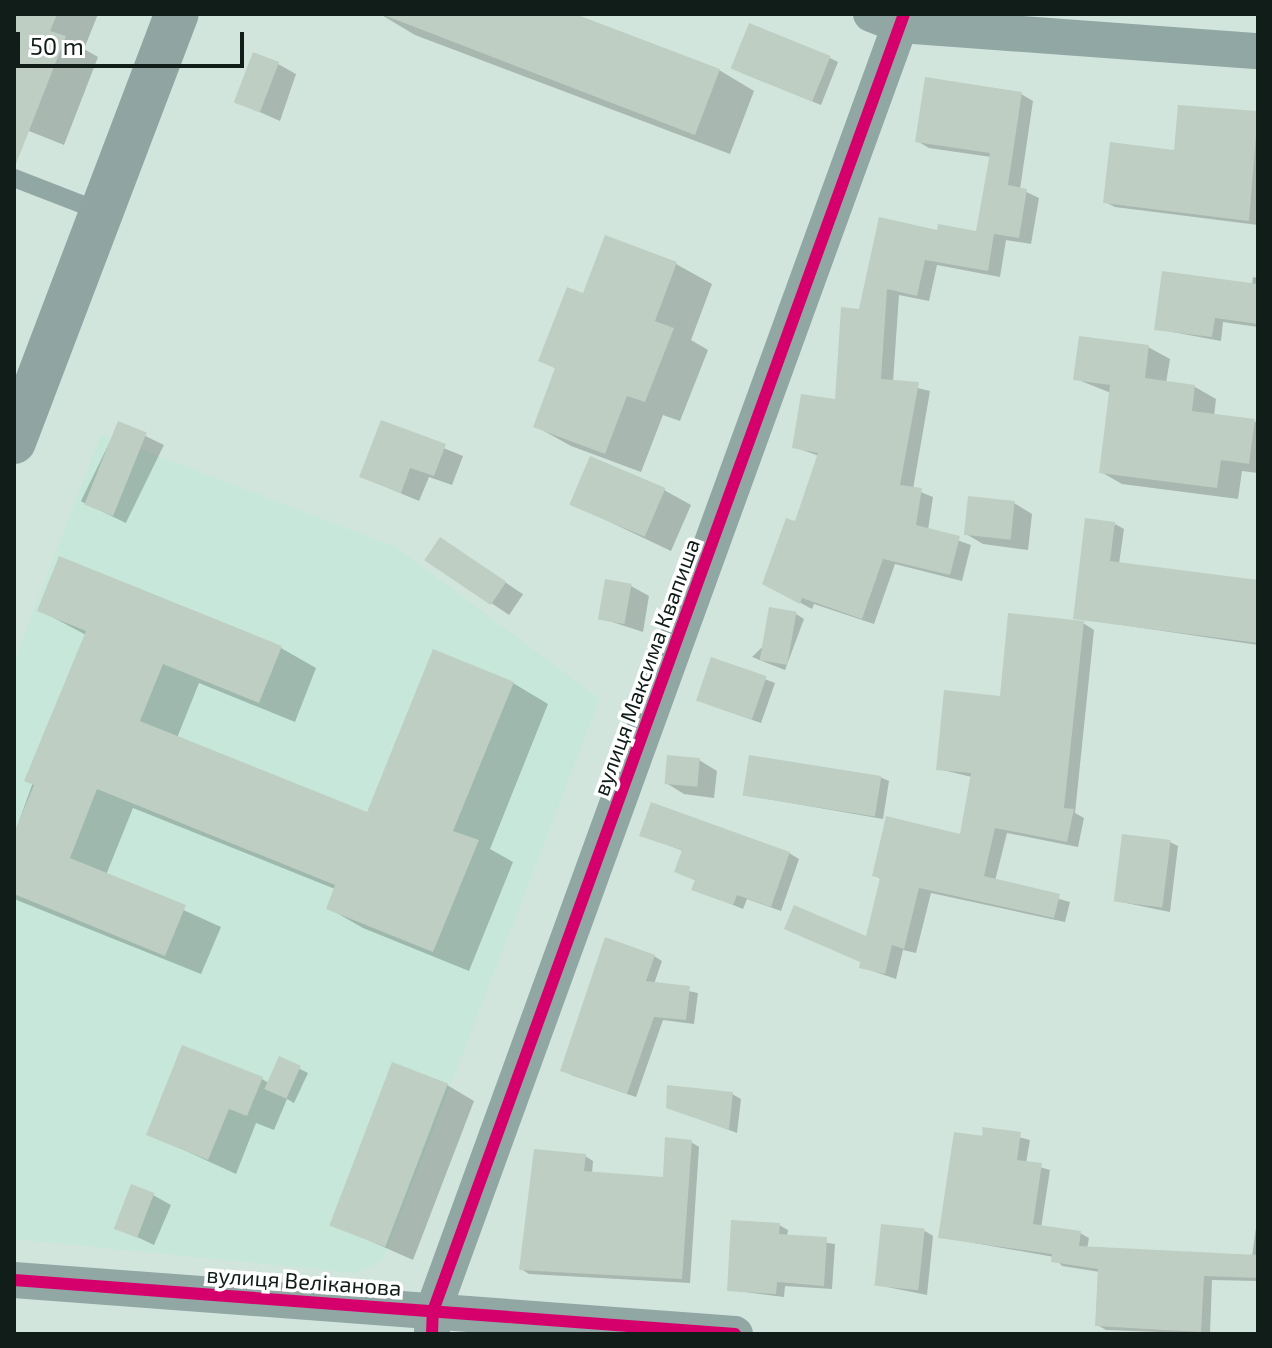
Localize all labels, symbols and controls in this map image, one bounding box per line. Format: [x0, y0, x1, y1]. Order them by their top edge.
scale bar [20, 16, 248, 66]
text: 50 m [30, 31, 84, 60]
street label: вулиця Максима Квапиша [587, 535, 705, 799]
street label: вулиця Веліканова [206, 1261, 402, 1301]

